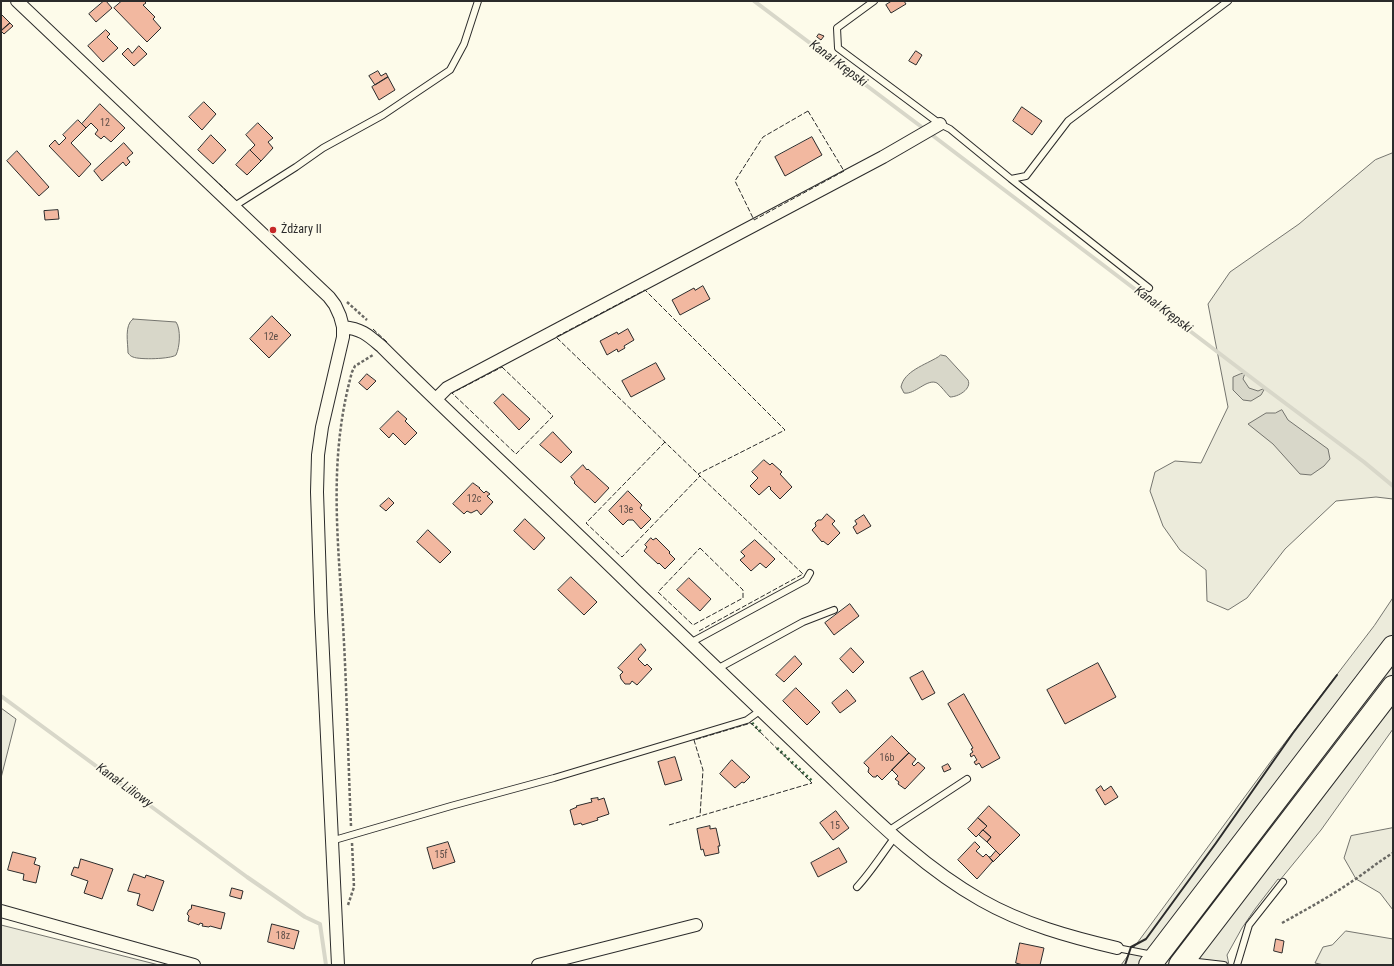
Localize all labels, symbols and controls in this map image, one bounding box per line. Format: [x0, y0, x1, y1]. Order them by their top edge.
water label: Kanał Krępski [806, 37, 870, 91]
house number: 12 [100, 117, 110, 129]
place label: Żdżary II [281, 223, 322, 237]
marker: Żdżary II [268, 225, 278, 235]
water label: Kanał Krępski [1131, 283, 1195, 337]
house number: 12e [264, 331, 278, 343]
house number: 12c [467, 493, 481, 505]
house number: 13e [619, 504, 633, 516]
house number: 16b [880, 752, 894, 764]
water label: Kanał Liliowy [93, 760, 155, 812]
house number: 15 [830, 820, 840, 832]
house number: 15f [434, 849, 448, 861]
house number: 18z [276, 930, 290, 942]

